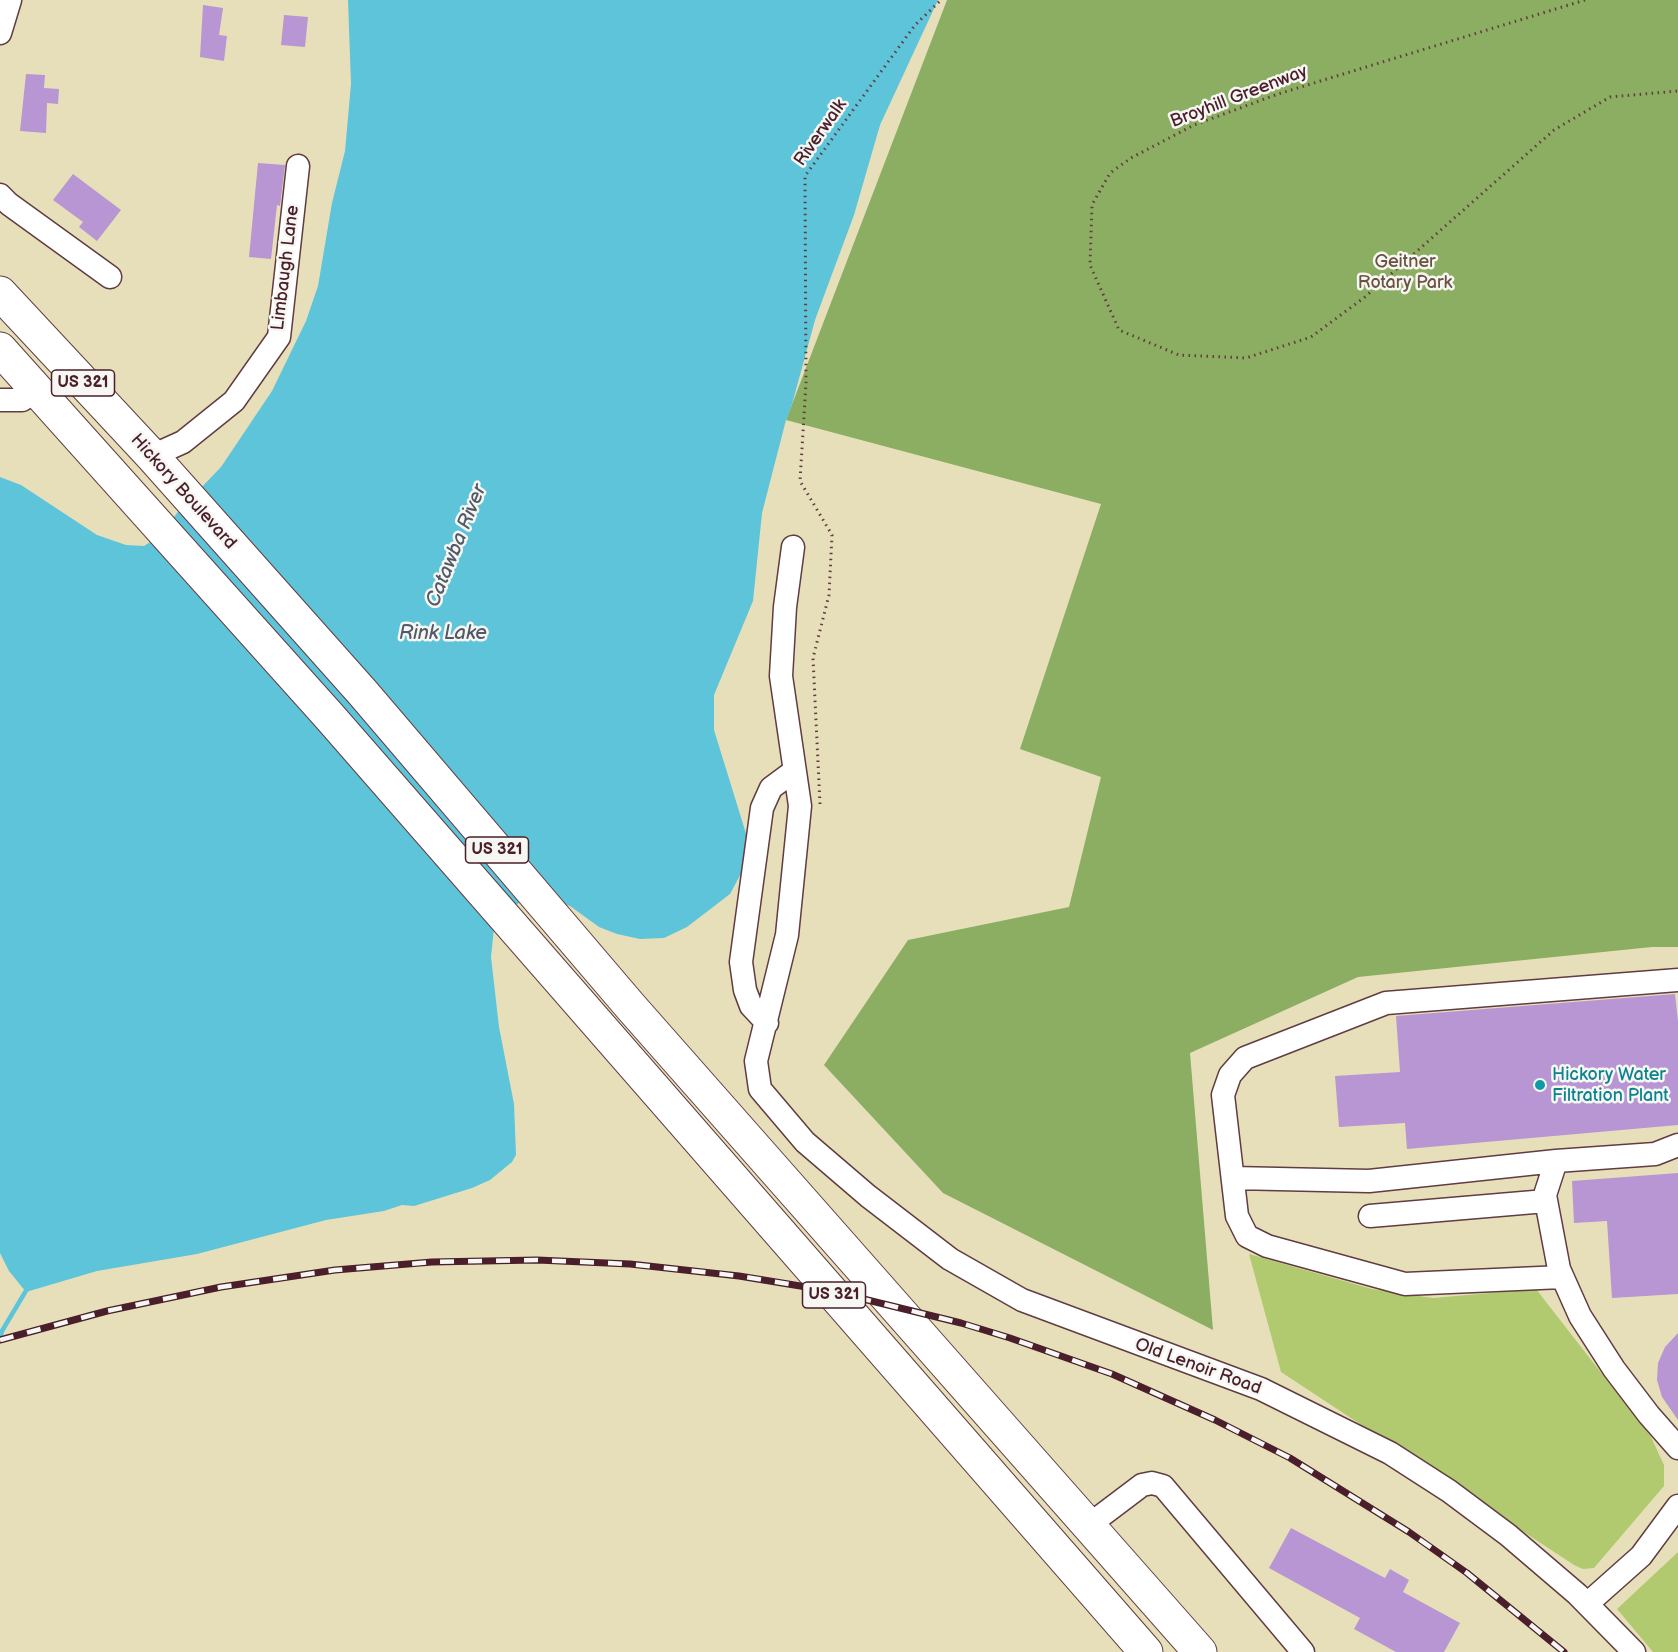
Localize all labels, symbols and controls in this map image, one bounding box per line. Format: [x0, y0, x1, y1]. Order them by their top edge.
street label: Broyhill Greenway [1167, 61, 1311, 133]
street label: Riverwalk [790, 95, 852, 171]
street label: Limbaugh Lane [268, 204, 304, 332]
park label: Geitner Rotary Park [1358, 251, 1452, 294]
road number: US 321 [52, 370, 115, 396]
street label: Hickory Boulevard [125, 430, 241, 554]
water label: Catawba River [421, 481, 493, 611]
water label: Rink Lake [399, 622, 487, 646]
road number: US 321 [466, 837, 528, 863]
place label: Hickory Water Filtration Plant [1552, 1064, 1669, 1106]
marker: Hickory Water Filtration Plant [1533, 1078, 1547, 1092]
road number: US 321 [802, 1282, 866, 1308]
street label: Old Lenoir Road [1132, 1334, 1264, 1400]

